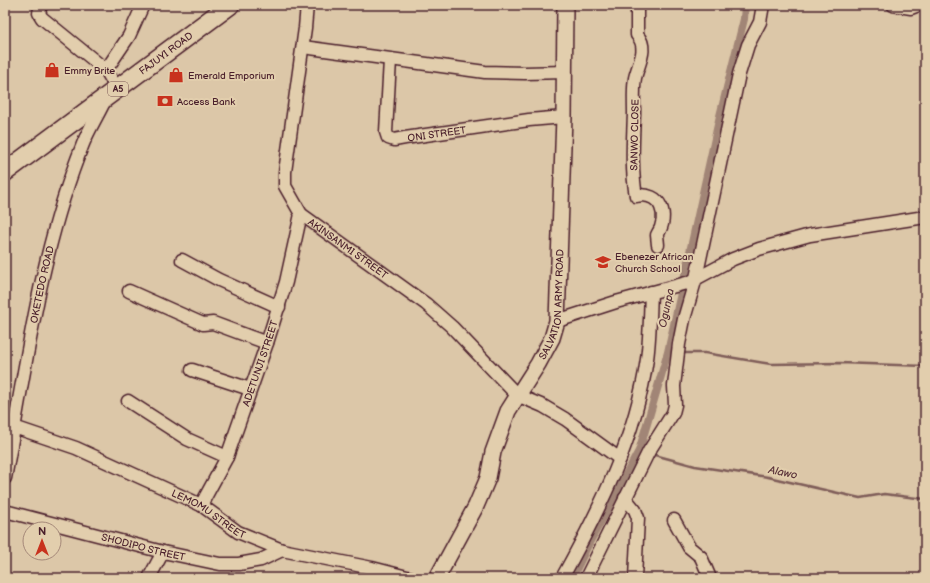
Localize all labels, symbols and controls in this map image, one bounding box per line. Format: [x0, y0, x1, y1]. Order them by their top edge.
street label: FAJUYI ROAD [137, 30, 195, 77]
shop icon: Emmy Brite [43, 61, 61, 79]
place label: Emmy Brite [64, 65, 115, 77]
shop icon: Emerald Emporium [167, 66, 185, 84]
place label: Emerald Emporium [188, 70, 275, 82]
road number: A5 [108, 82, 128, 96]
bank icon: Access Bank [156, 92, 174, 110]
place label: Access Bank [177, 96, 235, 108]
street label: SANWO CLOSE [628, 99, 642, 171]
street label: ONI STREET [407, 124, 467, 145]
street label: AKINSANMI STREET [305, 216, 390, 282]
street label: OKETEDO ROAD [28, 245, 57, 324]
street label: SALVATION ARMY ROAD [537, 249, 566, 362]
place label: Ebenezer African Church School [615, 251, 694, 275]
school or university icon: Ebenezer African Church School [594, 253, 612, 271]
water label: Ogunpa [656, 287, 677, 329]
street label: ADETUNJI STREET [240, 319, 281, 408]
water label: Alawo [766, 463, 799, 482]
street label: LEMOMU STREET [169, 487, 247, 542]
north arrow [22, 521, 62, 561]
text: N [38, 525, 46, 538]
street label: SHODIPO STREET [100, 531, 186, 564]

